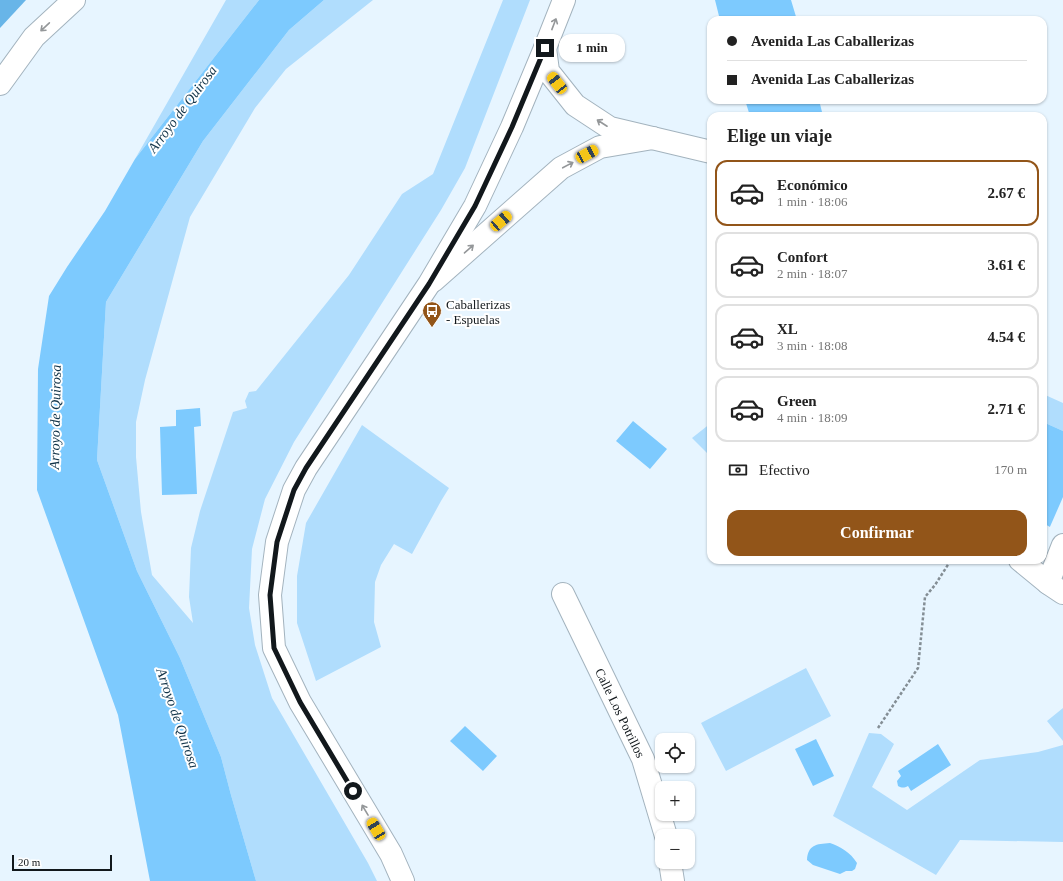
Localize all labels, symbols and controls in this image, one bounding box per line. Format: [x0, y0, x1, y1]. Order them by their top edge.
one-way arrow [551, 19, 559, 31]
one-way arrow [40, 22, 50, 31]
text: Avenida Las Caballerizas [751, 33, 914, 49]
callout: 1 min [559, 34, 625, 62]
route end [536, 39, 554, 57]
text: 1 min [576, 40, 608, 55]
water label: Arroyo de Quirosa [144, 63, 220, 156]
car [545, 70, 569, 96]
text: Avenida Las Caballerizas [751, 71, 914, 87]
one-way arrow [597, 119, 608, 127]
text: Elige un viaje [727, 126, 832, 146]
car [574, 143, 600, 165]
one-way arrow [562, 160, 574, 168]
icon: car [729, 175, 765, 211]
text: Económico [777, 177, 848, 193]
text: 2.67 € [988, 185, 1025, 201]
text: 1 min · 18:06 [777, 194, 847, 209]
car [488, 209, 514, 233]
one-way arrow [464, 245, 474, 254]
icon: car [729, 247, 765, 283]
text: Confort [777, 249, 828, 265]
text: 3.61 € [988, 257, 1025, 273]
text: 2 min · 18:07 [777, 266, 847, 281]
place label: Caballerizas - Espuelas [446, 297, 510, 327]
bus stop icon: Caballerizas - Espuelas [421, 300, 443, 328]
icon: car [729, 319, 765, 355]
text: XL [777, 321, 798, 337]
text: 4.54 € [988, 329, 1025, 345]
text: 3 min · 18:08 [777, 338, 847, 353]
water label: Arroyo de Quirosa [47, 365, 64, 470]
icon: car [729, 391, 765, 427]
text: Green [777, 393, 817, 409]
text: 2.71 € [988, 401, 1025, 417]
text: 4 min · 18:09 [777, 410, 847, 425]
icon: cash [727, 459, 749, 481]
text: Efectivo [759, 462, 810, 478]
text: 170 m [994, 462, 1027, 477]
button: Confirmar [727, 510, 1027, 556]
water label: Arroyo de Quirosa [153, 665, 202, 770]
street label: Calle Los Potrillos [592, 666, 648, 760]
map controls [655, 733, 695, 869]
button: locate [655, 733, 695, 773]
button: + [655, 781, 695, 821]
route start [344, 782, 362, 800]
one-way arrow [360, 804, 368, 816]
car [365, 816, 387, 842]
button: − [655, 829, 695, 869]
scale bar [12, 853, 112, 872]
text: 20 m [18, 856, 40, 868]

